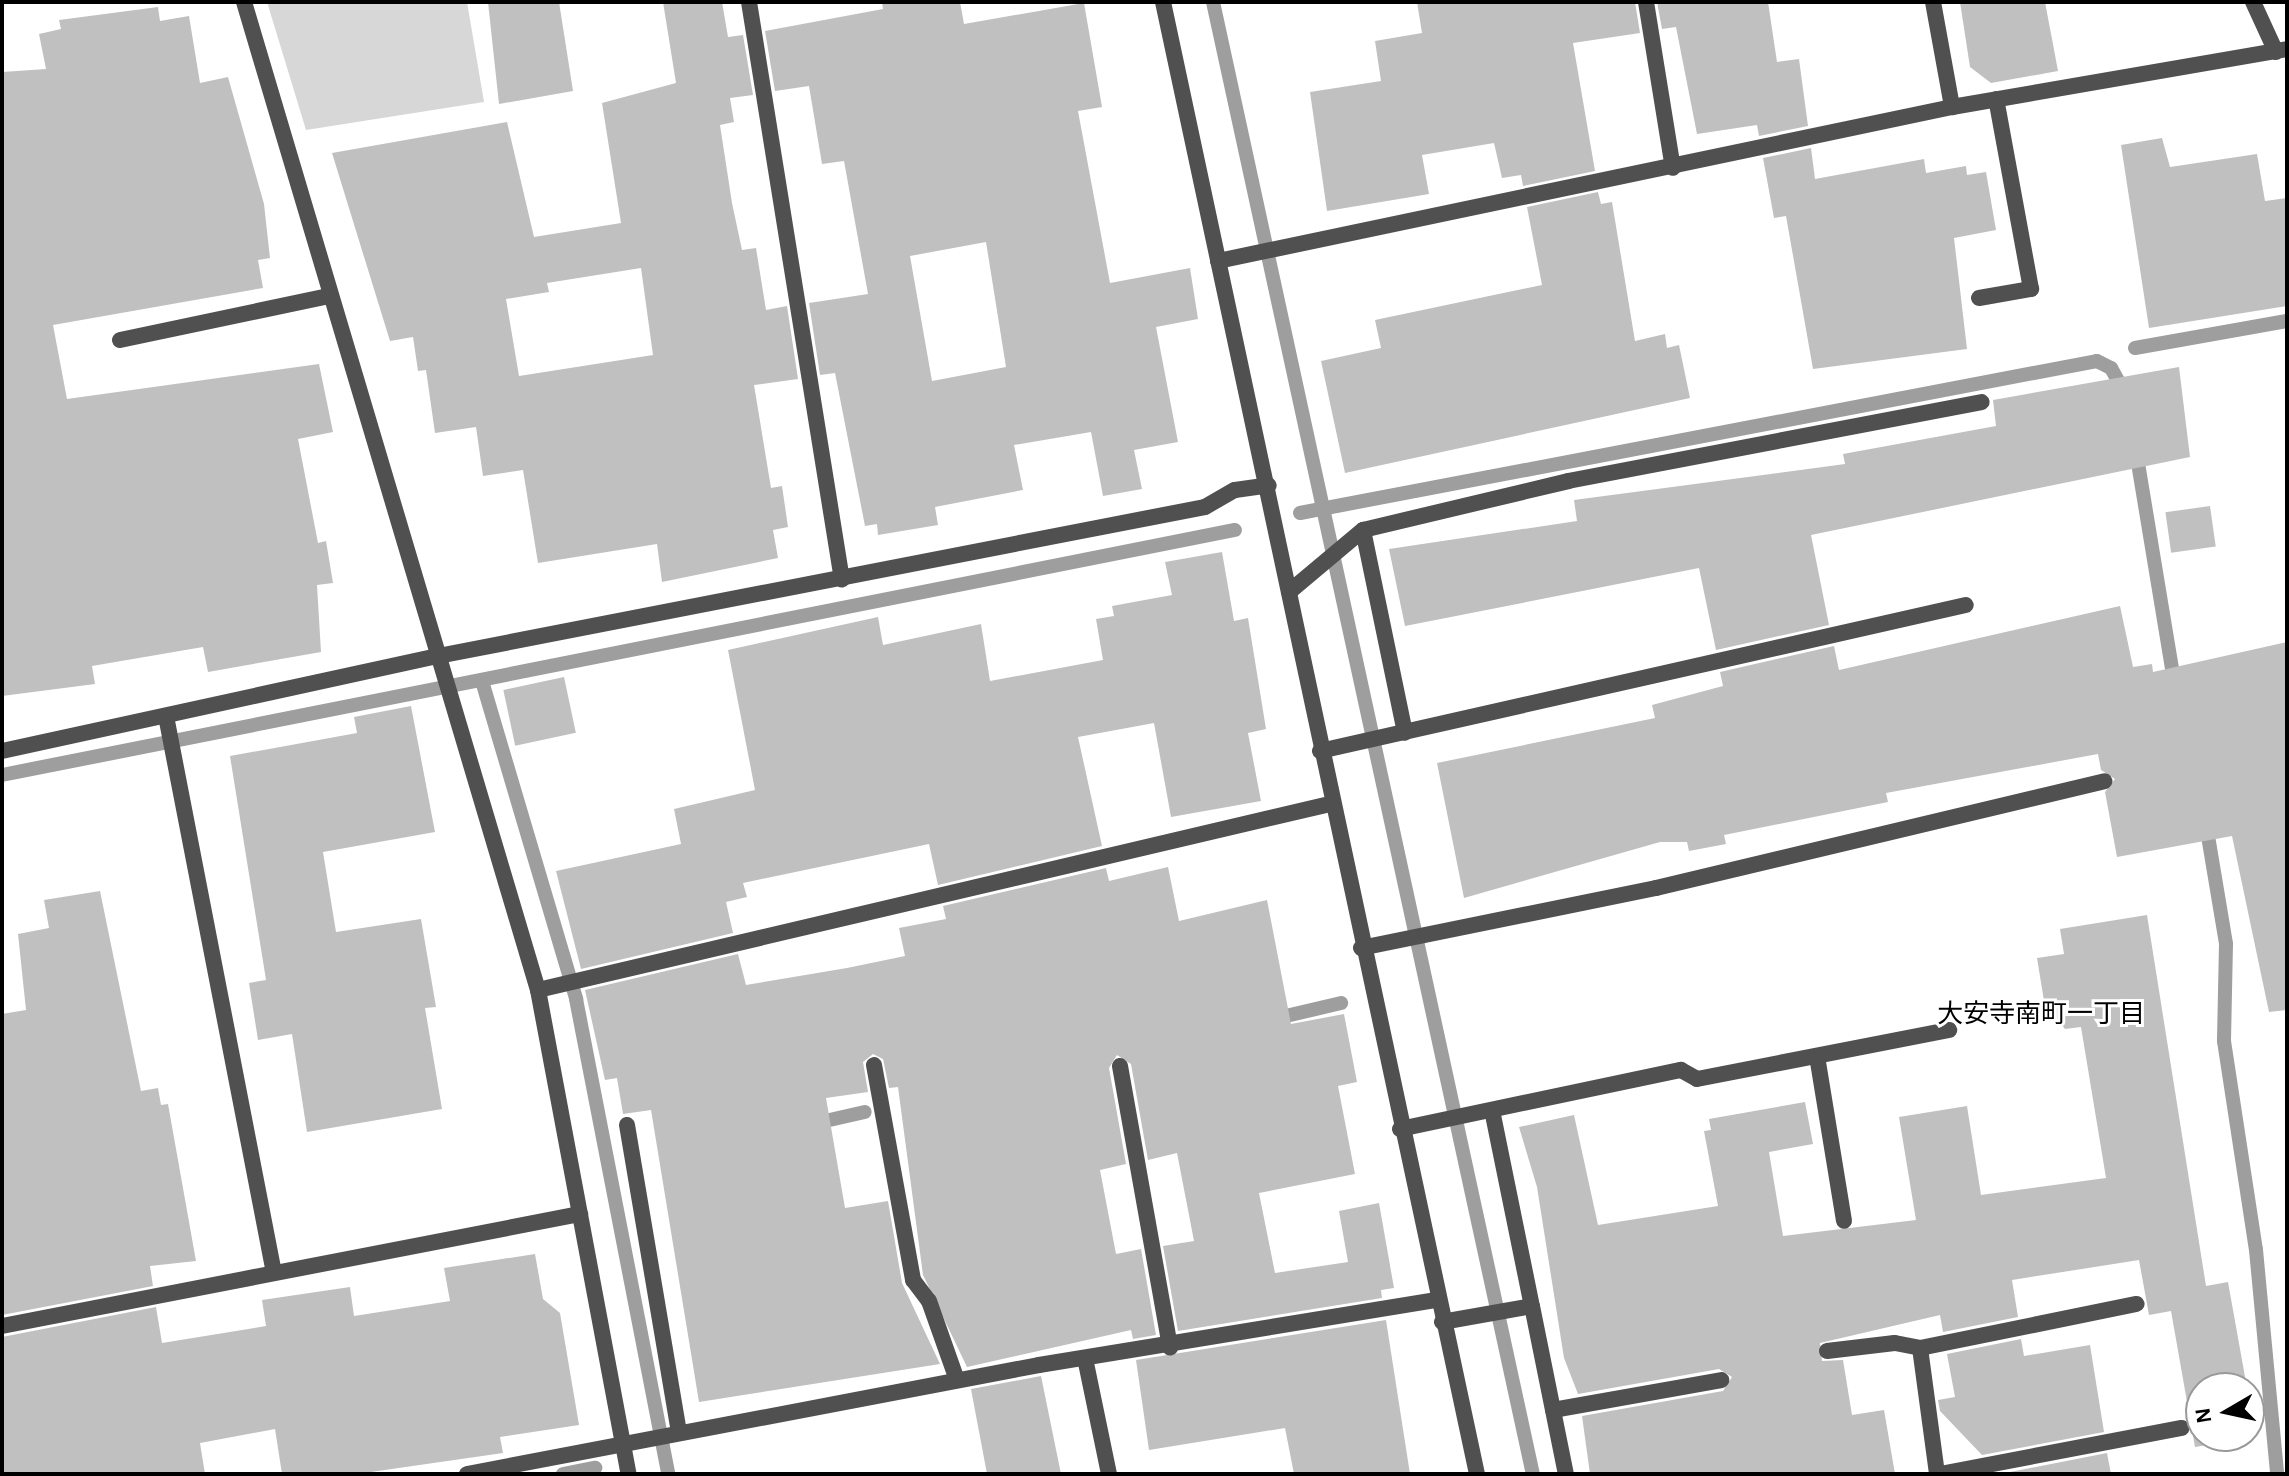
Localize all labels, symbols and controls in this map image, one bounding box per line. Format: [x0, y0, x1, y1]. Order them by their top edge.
district label: 大安寺南町一丁目 [1937, 999, 2145, 1031]
north arrow [2185, 1372, 2265, 1452]
text: N [2191, 1406, 2215, 1425]

